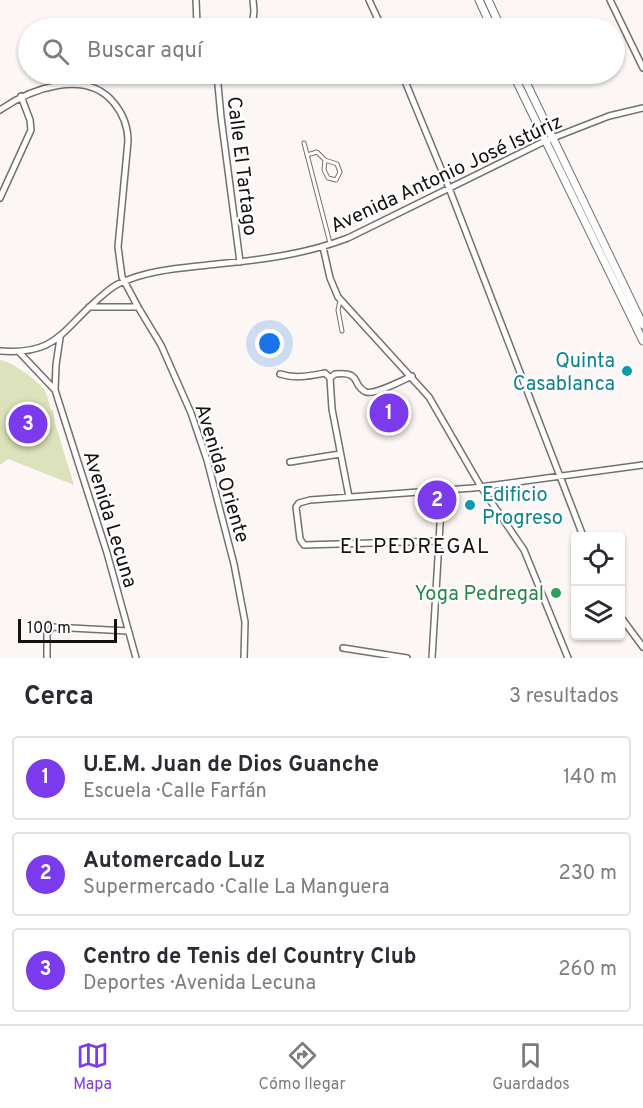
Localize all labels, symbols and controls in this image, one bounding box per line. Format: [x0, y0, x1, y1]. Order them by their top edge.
search box [18, 18, 625, 84]
icon: search [39, 35, 72, 68]
text: Buscar aquí [87, 38, 203, 65]
street label: Calle El Tartago [220, 95, 262, 237]
street label: Avenida Antonio José Istúriz [327, 110, 567, 240]
your location [255, 329, 284, 358]
place label: Quinta Casablanca [513, 349, 615, 398]
marker: Quinta Casablanca [620, 364, 634, 378]
pin: 1 [370, 390, 408, 436]
street label: Avenida Oriente [188, 401, 255, 546]
pin: 3 [9, 402, 48, 446]
street label: Avenida Lecuna [76, 448, 142, 591]
pin: 2 [418, 478, 456, 522]
place label: Edificio Progreso [482, 483, 563, 532]
marker: Edificio Progreso [463, 498, 477, 512]
map controls [571, 532, 625, 640]
button: locate [571, 532, 625, 586]
district label: EL PEDREGAL [340, 534, 490, 561]
place label: Yoga Pedregal [414, 582, 544, 608]
marker: Yoga Pedregal [549, 586, 563, 600]
button: layers [571, 586, 625, 640]
scale bar [18, 616, 117, 644]
text: 100 m [27, 619, 71, 639]
text: Cerca [24, 681, 94, 714]
text: 3 resultados [509, 684, 619, 710]
text: U.E.M. Juan de Dios Guanche [83, 752, 379, 779]
text: 1 [42, 765, 50, 791]
text: 140 m [563, 765, 617, 791]
text: Escuela · Calle Farfán [83, 779, 267, 805]
text: Automercado Luz [83, 848, 265, 875]
text: 2 [39, 861, 52, 887]
text: 230 m [558, 861, 617, 887]
text: Supermercado · Calle La Manguera [83, 875, 389, 901]
text: Centro de Tenis del Country Club [83, 944, 416, 971]
text: 3 [40, 957, 52, 983]
text: 260 m [558, 957, 617, 983]
text: Deportes · Avenida Lecuna [83, 971, 316, 997]
tab: Mapa [73, 1039, 112, 1095]
tab: Cómo llegar [259, 1039, 346, 1095]
tab: Guardados [492, 1039, 570, 1095]

